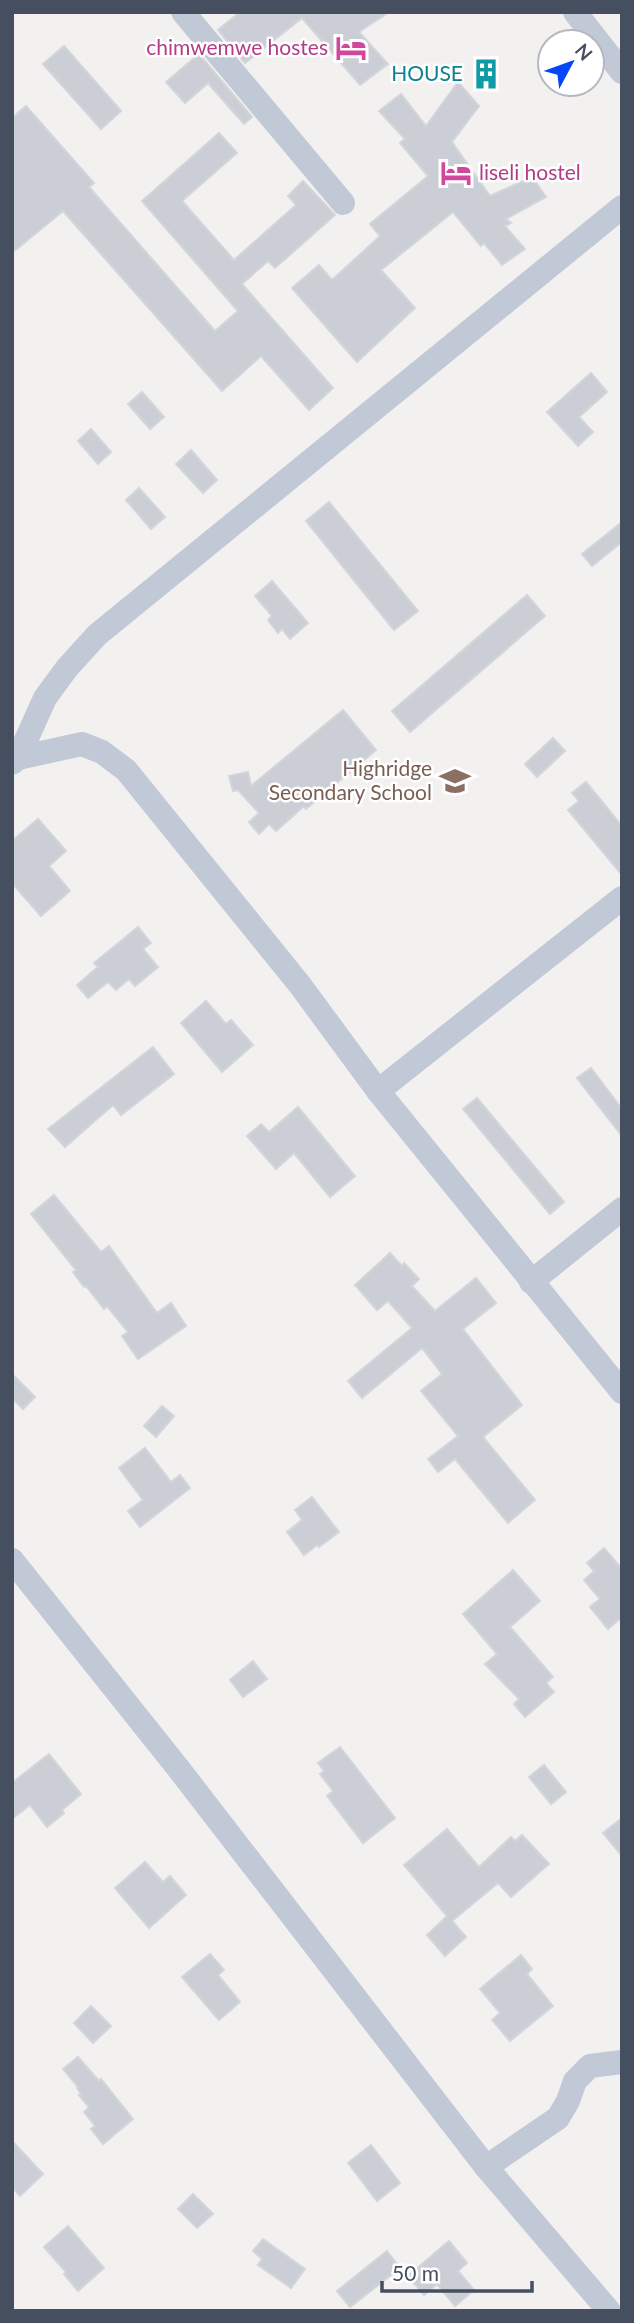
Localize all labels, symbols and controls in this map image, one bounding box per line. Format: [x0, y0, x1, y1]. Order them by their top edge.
north arrow [536, 28, 606, 98]
hotel icon: chimwemwe hostes [334, 31, 368, 65]
place label: chimwemwe hostes [146, 34, 328, 59]
text: N [571, 38, 598, 65]
building icon: HOUSE [469, 57, 503, 91]
place label: HOUSE [391, 60, 463, 85]
hotel icon: liseli hostel [439, 156, 473, 190]
place label: liseli hostel [479, 159, 581, 184]
place label: Highridge Secondary School [269, 755, 432, 804]
school or university icon: Highridge Secondary School [438, 764, 472, 798]
scale bar [382, 2250, 532, 2294]
text: 50 m [392, 2260, 439, 2285]

